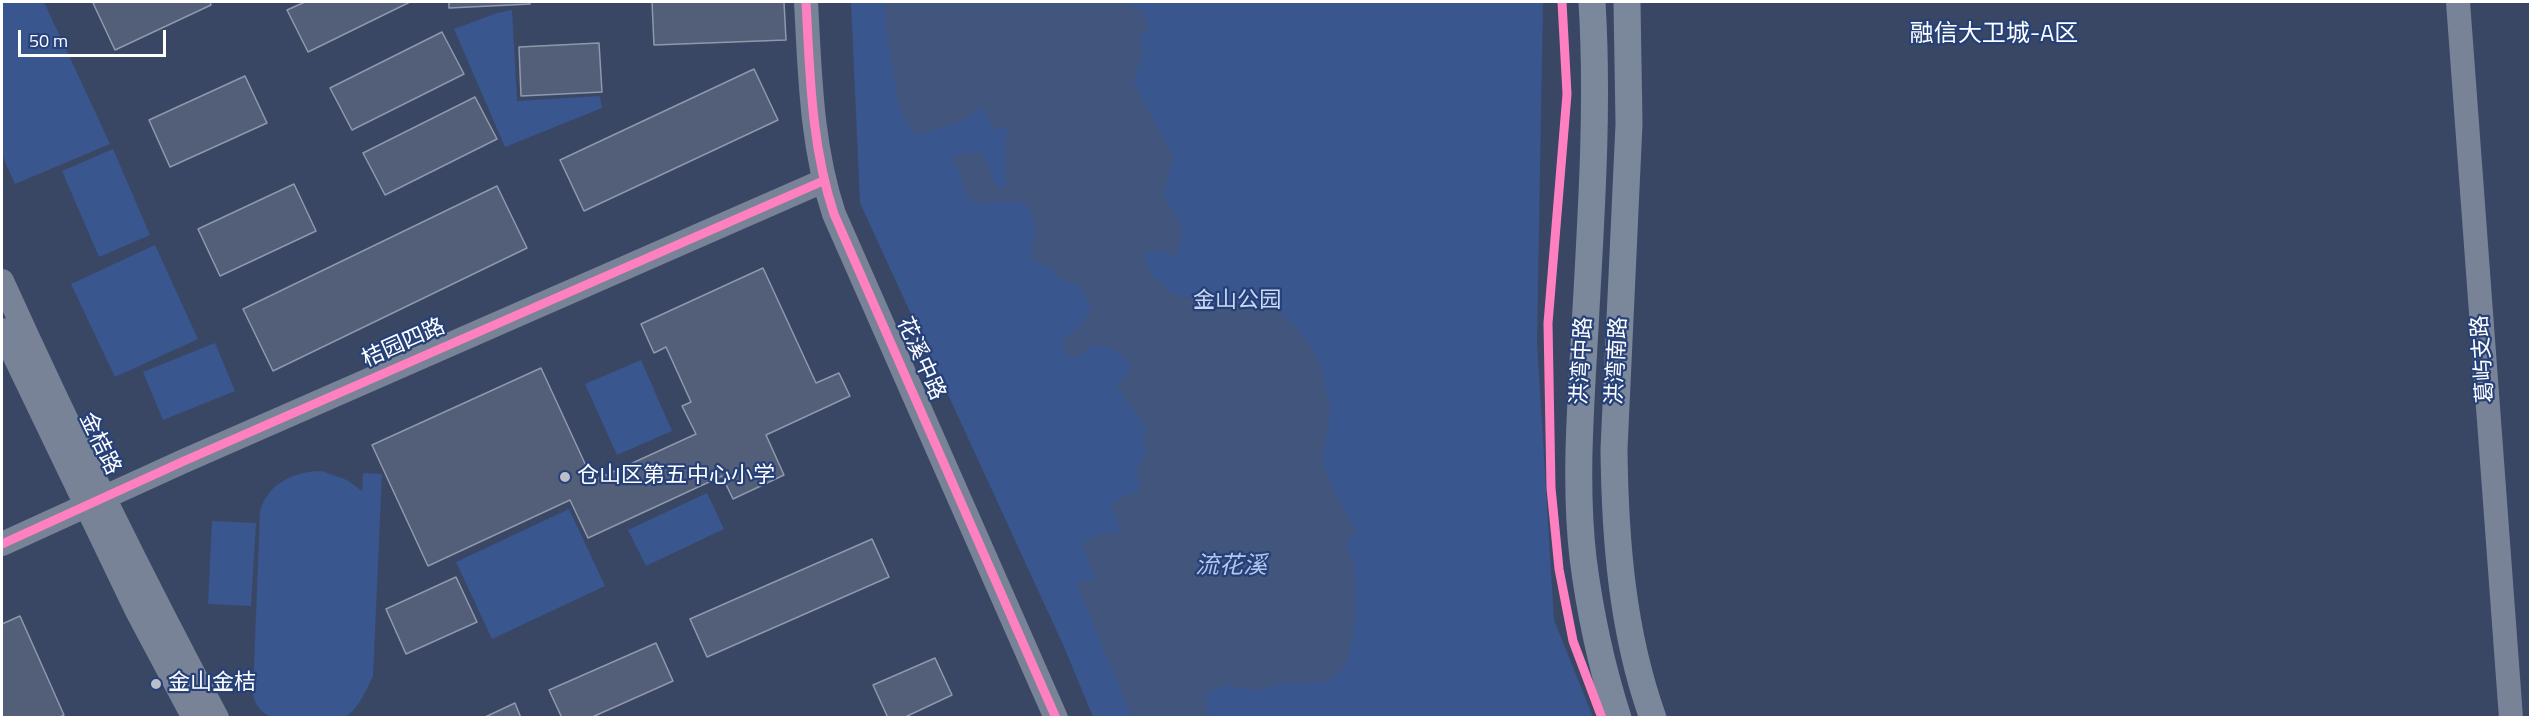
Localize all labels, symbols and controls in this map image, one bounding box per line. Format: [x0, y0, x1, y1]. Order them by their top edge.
scale bar [21, 18, 170, 56]
district label: 融信大卫城-A区 [1910, 21, 2078, 49]
text: 50 m [29, 27, 68, 54]
park label: 金山公园 [1193, 289, 1281, 315]
street label: 花溪中路 [890, 313, 950, 405]
street label: 桔园四路 [358, 314, 450, 374]
street label: 葛屿支路 [2468, 314, 2500, 404]
street label: 洪湾中路 [1568, 316, 1598, 406]
street label: 洪湾南路 [1603, 316, 1633, 406]
street label: 金桔路 [73, 409, 125, 479]
place label: 仓山区第五中心小学 [577, 464, 775, 490]
marker: 仓山区第五中心小学 [558, 470, 572, 484]
water label: 流花溪 [1195, 553, 1267, 581]
place label: 金山金桔 [168, 671, 256, 697]
marker: 金山金桔 [149, 677, 163, 691]

